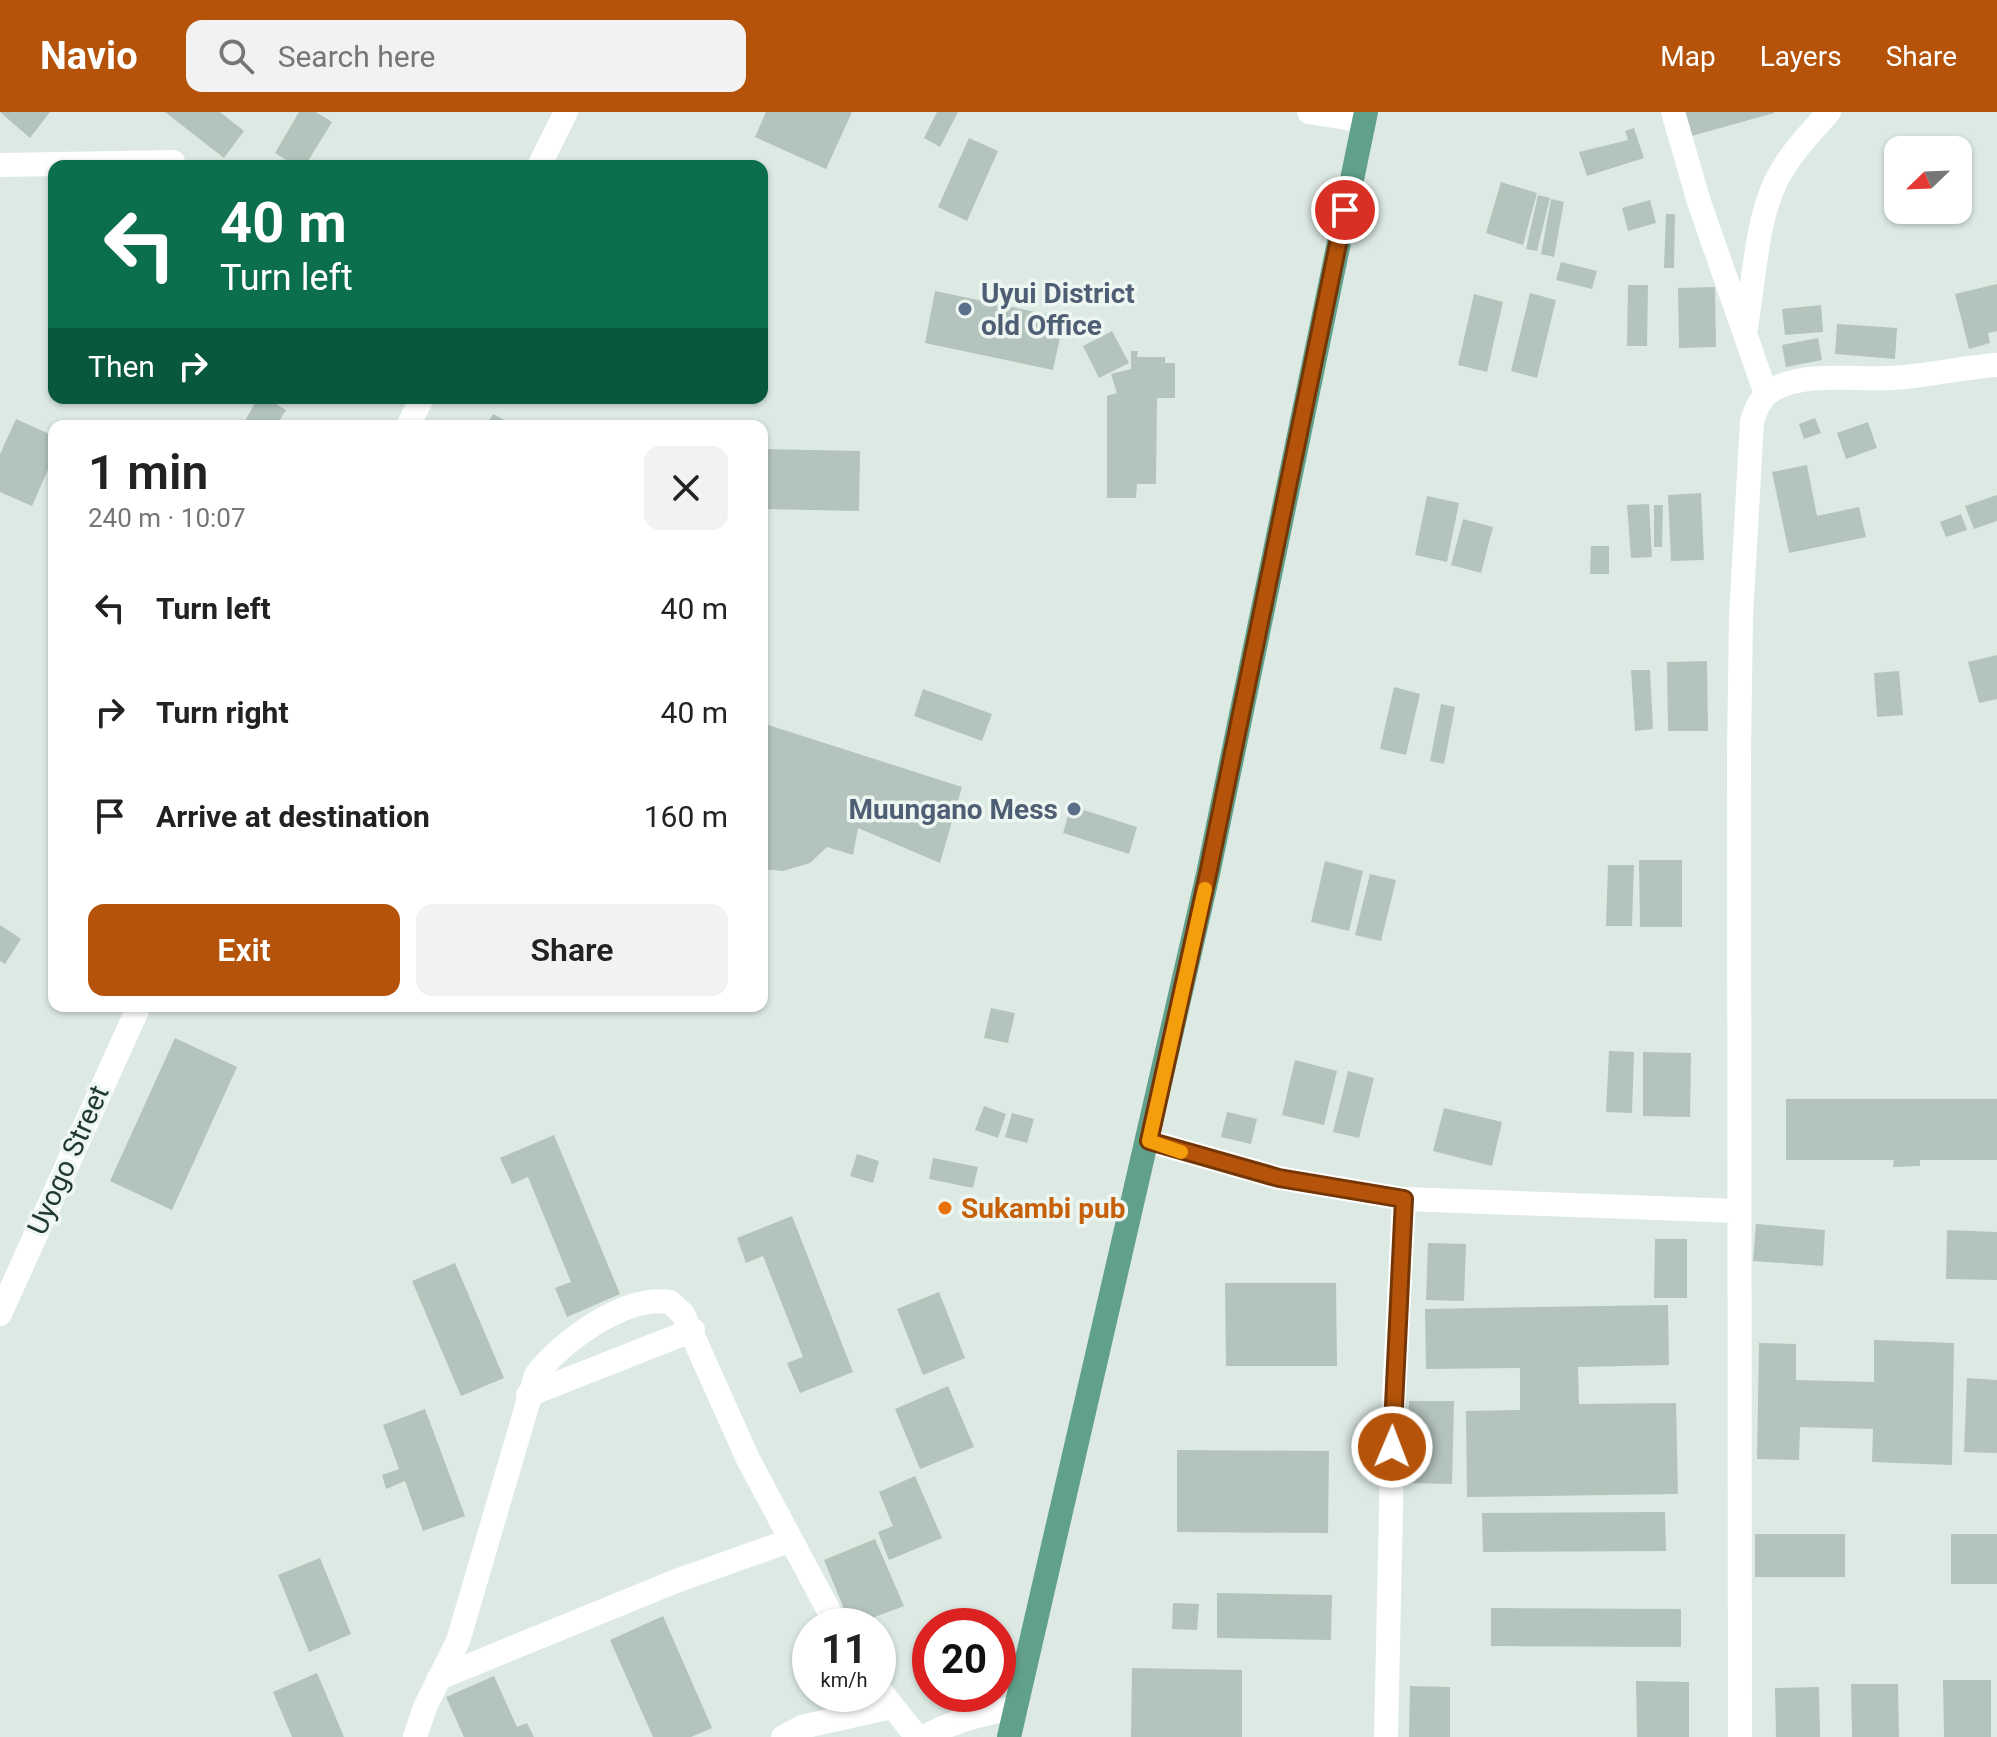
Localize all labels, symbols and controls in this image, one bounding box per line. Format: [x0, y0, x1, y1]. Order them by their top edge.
search box [186, 20, 746, 92]
text: Navio [40, 34, 138, 78]
icon: search [214, 34, 258, 78]
text: Search here [278, 39, 435, 74]
text: Map [1660, 40, 1716, 73]
text: Layers [1760, 40, 1842, 73]
text: Share [1886, 40, 1957, 73]
north arrow [1884, 136, 1972, 224]
map controls [1884, 136, 1972, 224]
pin [1311, 176, 1379, 244]
icon: arrive [1323, 188, 1367, 232]
text: 40 m [220, 190, 347, 256]
icon: left [88, 192, 192, 296]
text: Turn left [220, 257, 353, 299]
place label: Uyui District old Office [981, 277, 1135, 342]
marker: Uyui District old Office [956, 300, 974, 318]
icon: right [171, 344, 215, 388]
text: Then [88, 349, 155, 384]
text: 1 min [88, 444, 208, 501]
button: close [644, 446, 728, 530]
text: 240 m · 10:07 [88, 503, 246, 533]
icon: left [88, 586, 132, 630]
text: Turn left [156, 591, 271, 626]
text: 40 m [661, 591, 728, 626]
icon: right [88, 690, 132, 734]
text: Turn right [156, 695, 289, 730]
text: 40 m [661, 695, 728, 730]
place label: Muungano Mess [849, 793, 1058, 826]
icon: arrive [88, 794, 132, 838]
text: Arrive at destination [156, 799, 430, 834]
text: 160 m [644, 799, 728, 834]
marker: Muungano Mess [1065, 800, 1083, 818]
button: Exit [88, 904, 400, 996]
button: Share [416, 904, 728, 996]
street label: Uyogo Street [20, 1080, 116, 1240]
place label: Sukambi pub [961, 1192, 1125, 1225]
marker: Sukambi pub [936, 1199, 954, 1217]
position arrow [1350, 1405, 1434, 1489]
speed limit sign: 20 [912, 1608, 1016, 1712]
text: 11 [821, 1626, 867, 1673]
text: km/h [821, 1668, 867, 1692]

